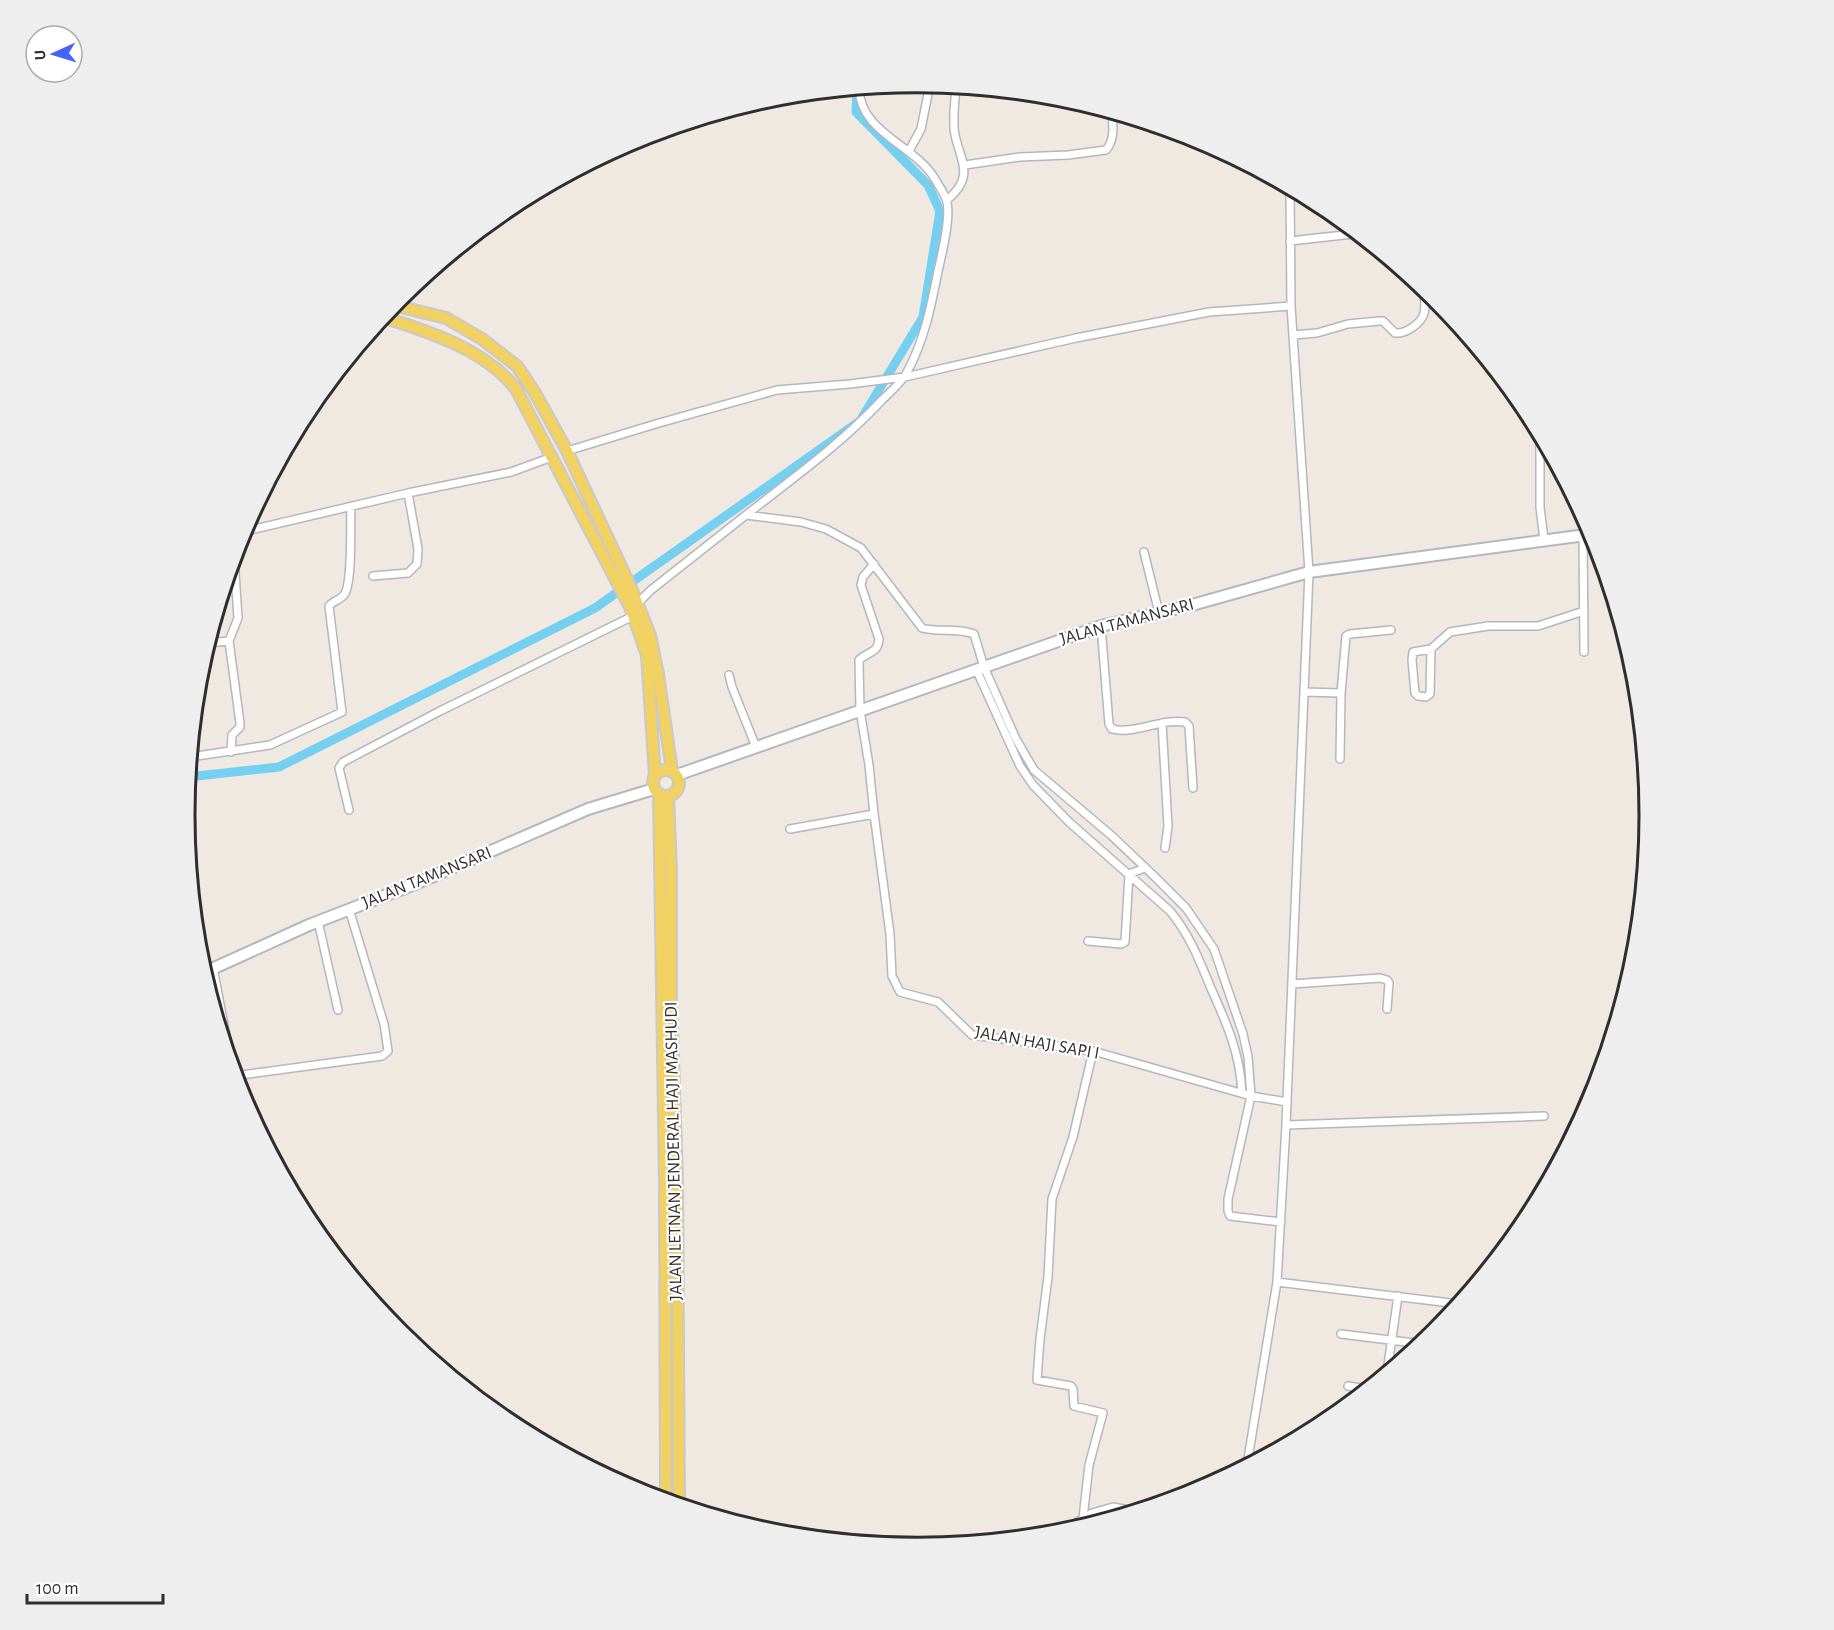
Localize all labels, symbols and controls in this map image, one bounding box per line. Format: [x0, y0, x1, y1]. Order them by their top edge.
north arrow [24, 24, 84, 84]
text: U [32, 49, 48, 61]
street label: JALAN TAMANSARI [1058, 595, 1196, 649]
street label: JALAN TAMANSARI [360, 844, 494, 912]
street label: JALAN LETNAN JENDERAL HAJI MASHUDI [662, 1001, 686, 1301]
street label: JALAN HAJI SAPI I [973, 1023, 1101, 1063]
scale bar [27, 1567, 164, 1605]
text: 100 m [36, 1580, 79, 1598]

